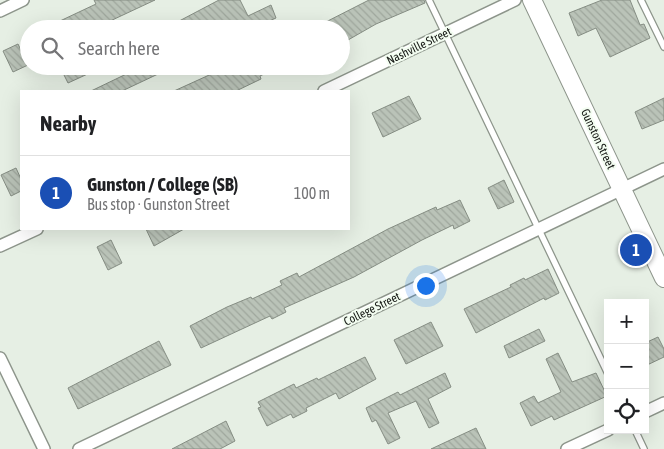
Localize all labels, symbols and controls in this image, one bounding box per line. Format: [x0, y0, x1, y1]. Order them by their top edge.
search box [20, 20, 350, 75]
street label: Nashville Street [384, 24, 454, 68]
icon: search [38, 34, 66, 62]
text: Search here [78, 37, 160, 59]
street label: Gunston Street [578, 107, 618, 172]
text: Nearby [40, 111, 96, 135]
text: Gunston / College (SB) [87, 173, 238, 195]
text: 1 [52, 184, 60, 202]
text: 100 m [294, 184, 330, 202]
text: Bus stop · Gunston Street [87, 195, 230, 213]
pin: 1 [620, 231, 652, 269]
your location [413, 273, 439, 299]
street label: College Street [341, 289, 403, 329]
map controls [604, 299, 649, 434]
button: + [604, 299, 649, 344]
button: − [604, 344, 649, 389]
button: locate [604, 389, 649, 434]

